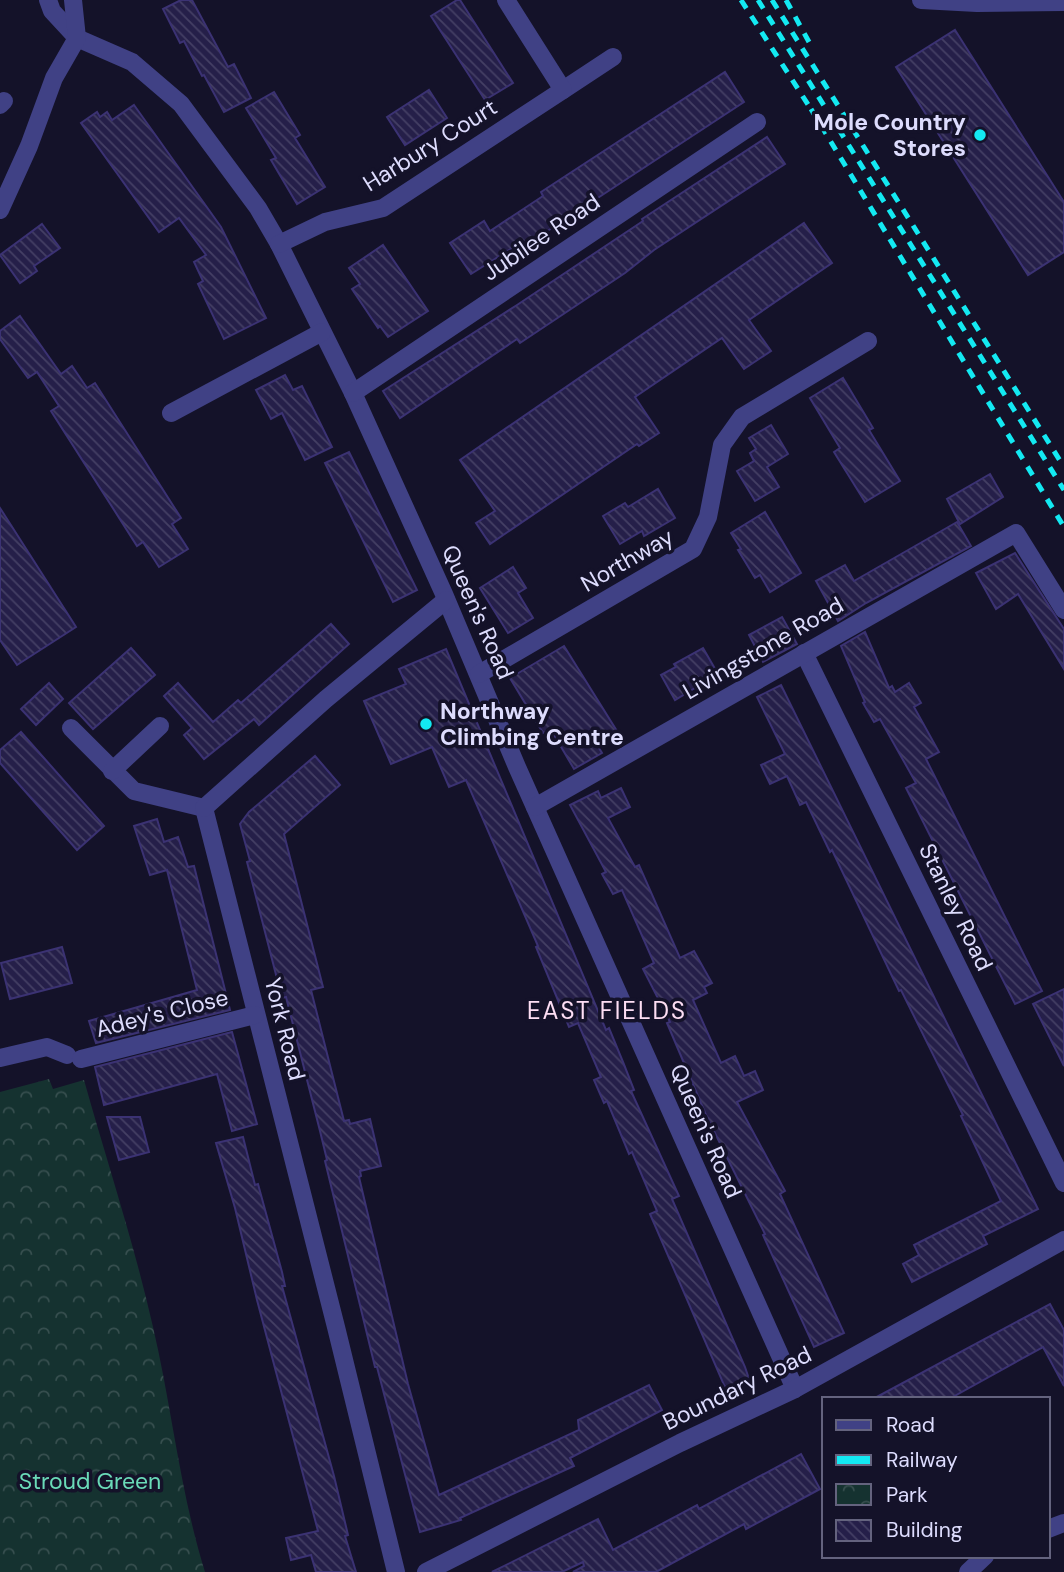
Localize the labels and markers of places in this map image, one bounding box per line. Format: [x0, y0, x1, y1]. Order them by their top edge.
place label: Mole Country Stores [814, 107, 966, 163]
marker: Mole Country Stores [972, 127, 988, 143]
place label: Northway Climbing Centre [440, 696, 624, 752]
marker: Northway Climbing Centre [418, 716, 434, 732]

